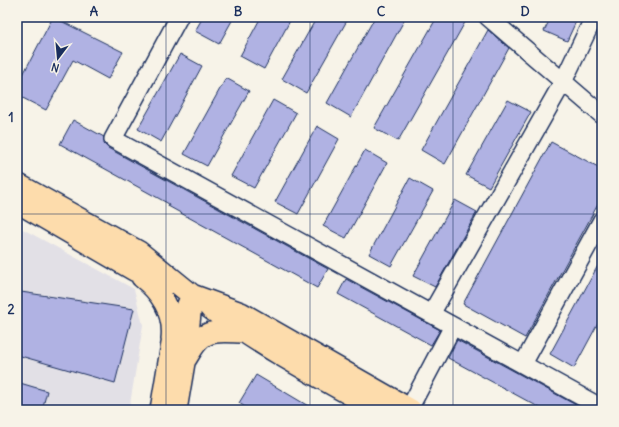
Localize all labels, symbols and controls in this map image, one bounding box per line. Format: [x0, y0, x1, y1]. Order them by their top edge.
text: A [90, 3, 99, 20]
text: B [234, 3, 243, 20]
text: C [377, 3, 386, 20]
text: D [520, 3, 530, 20]
north arrow [38, 38, 78, 78]
text: N [50, 60, 61, 75]
text: 1 [8, 109, 14, 126]
text: 2 [7, 301, 15, 318]

